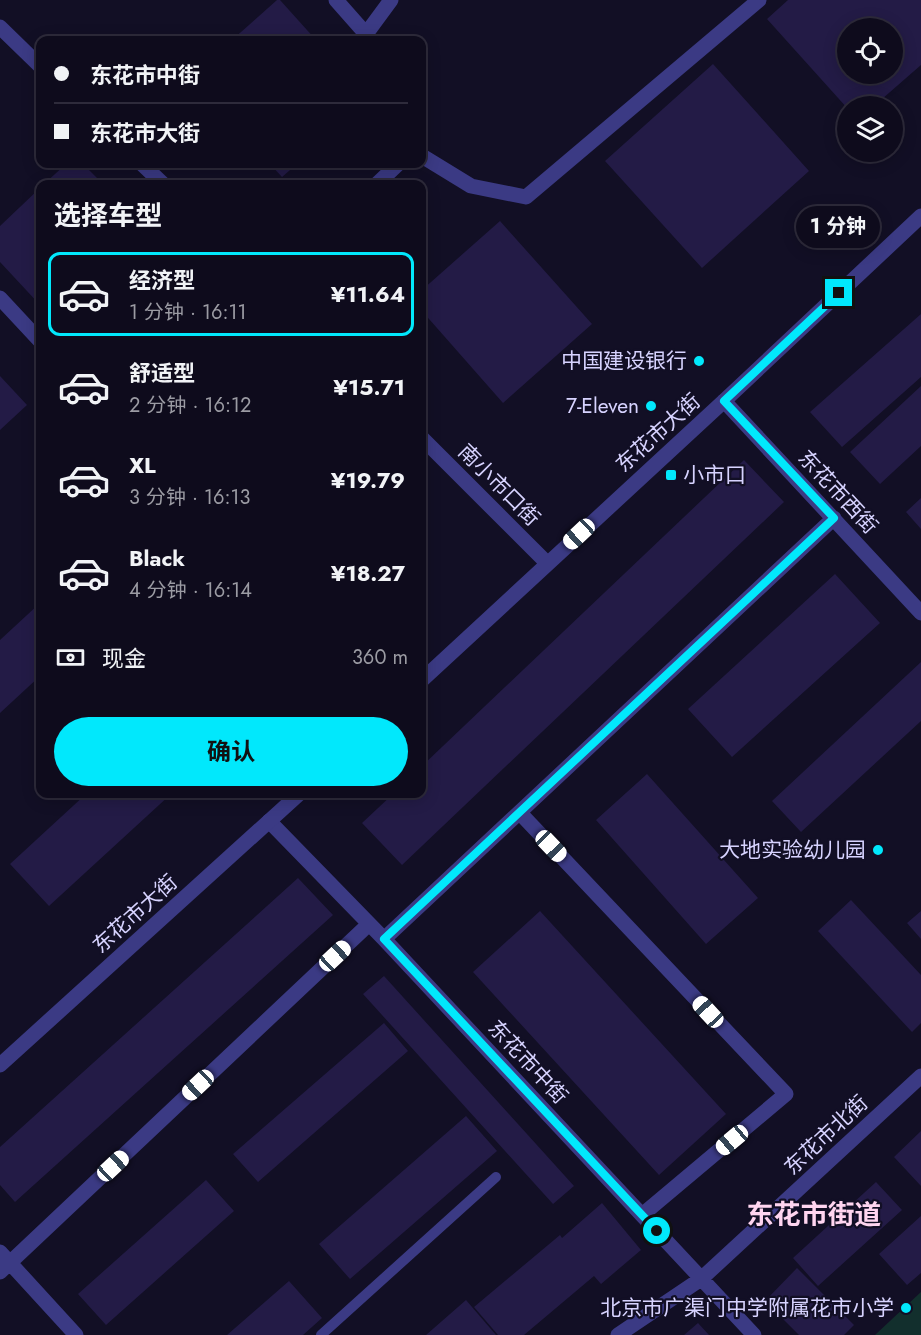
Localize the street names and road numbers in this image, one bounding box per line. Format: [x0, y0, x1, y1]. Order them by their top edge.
street label: 东花市大街 [609, 387, 707, 479]
street label: 南小市口街 [451, 437, 547, 533]
street label: 东花市西街 [791, 443, 885, 541]
street label: 东花市大街 [86, 868, 184, 960]
street label: 东花市中街 [481, 1013, 575, 1111]
street label: 东花市北街 [777, 1088, 875, 1182]

